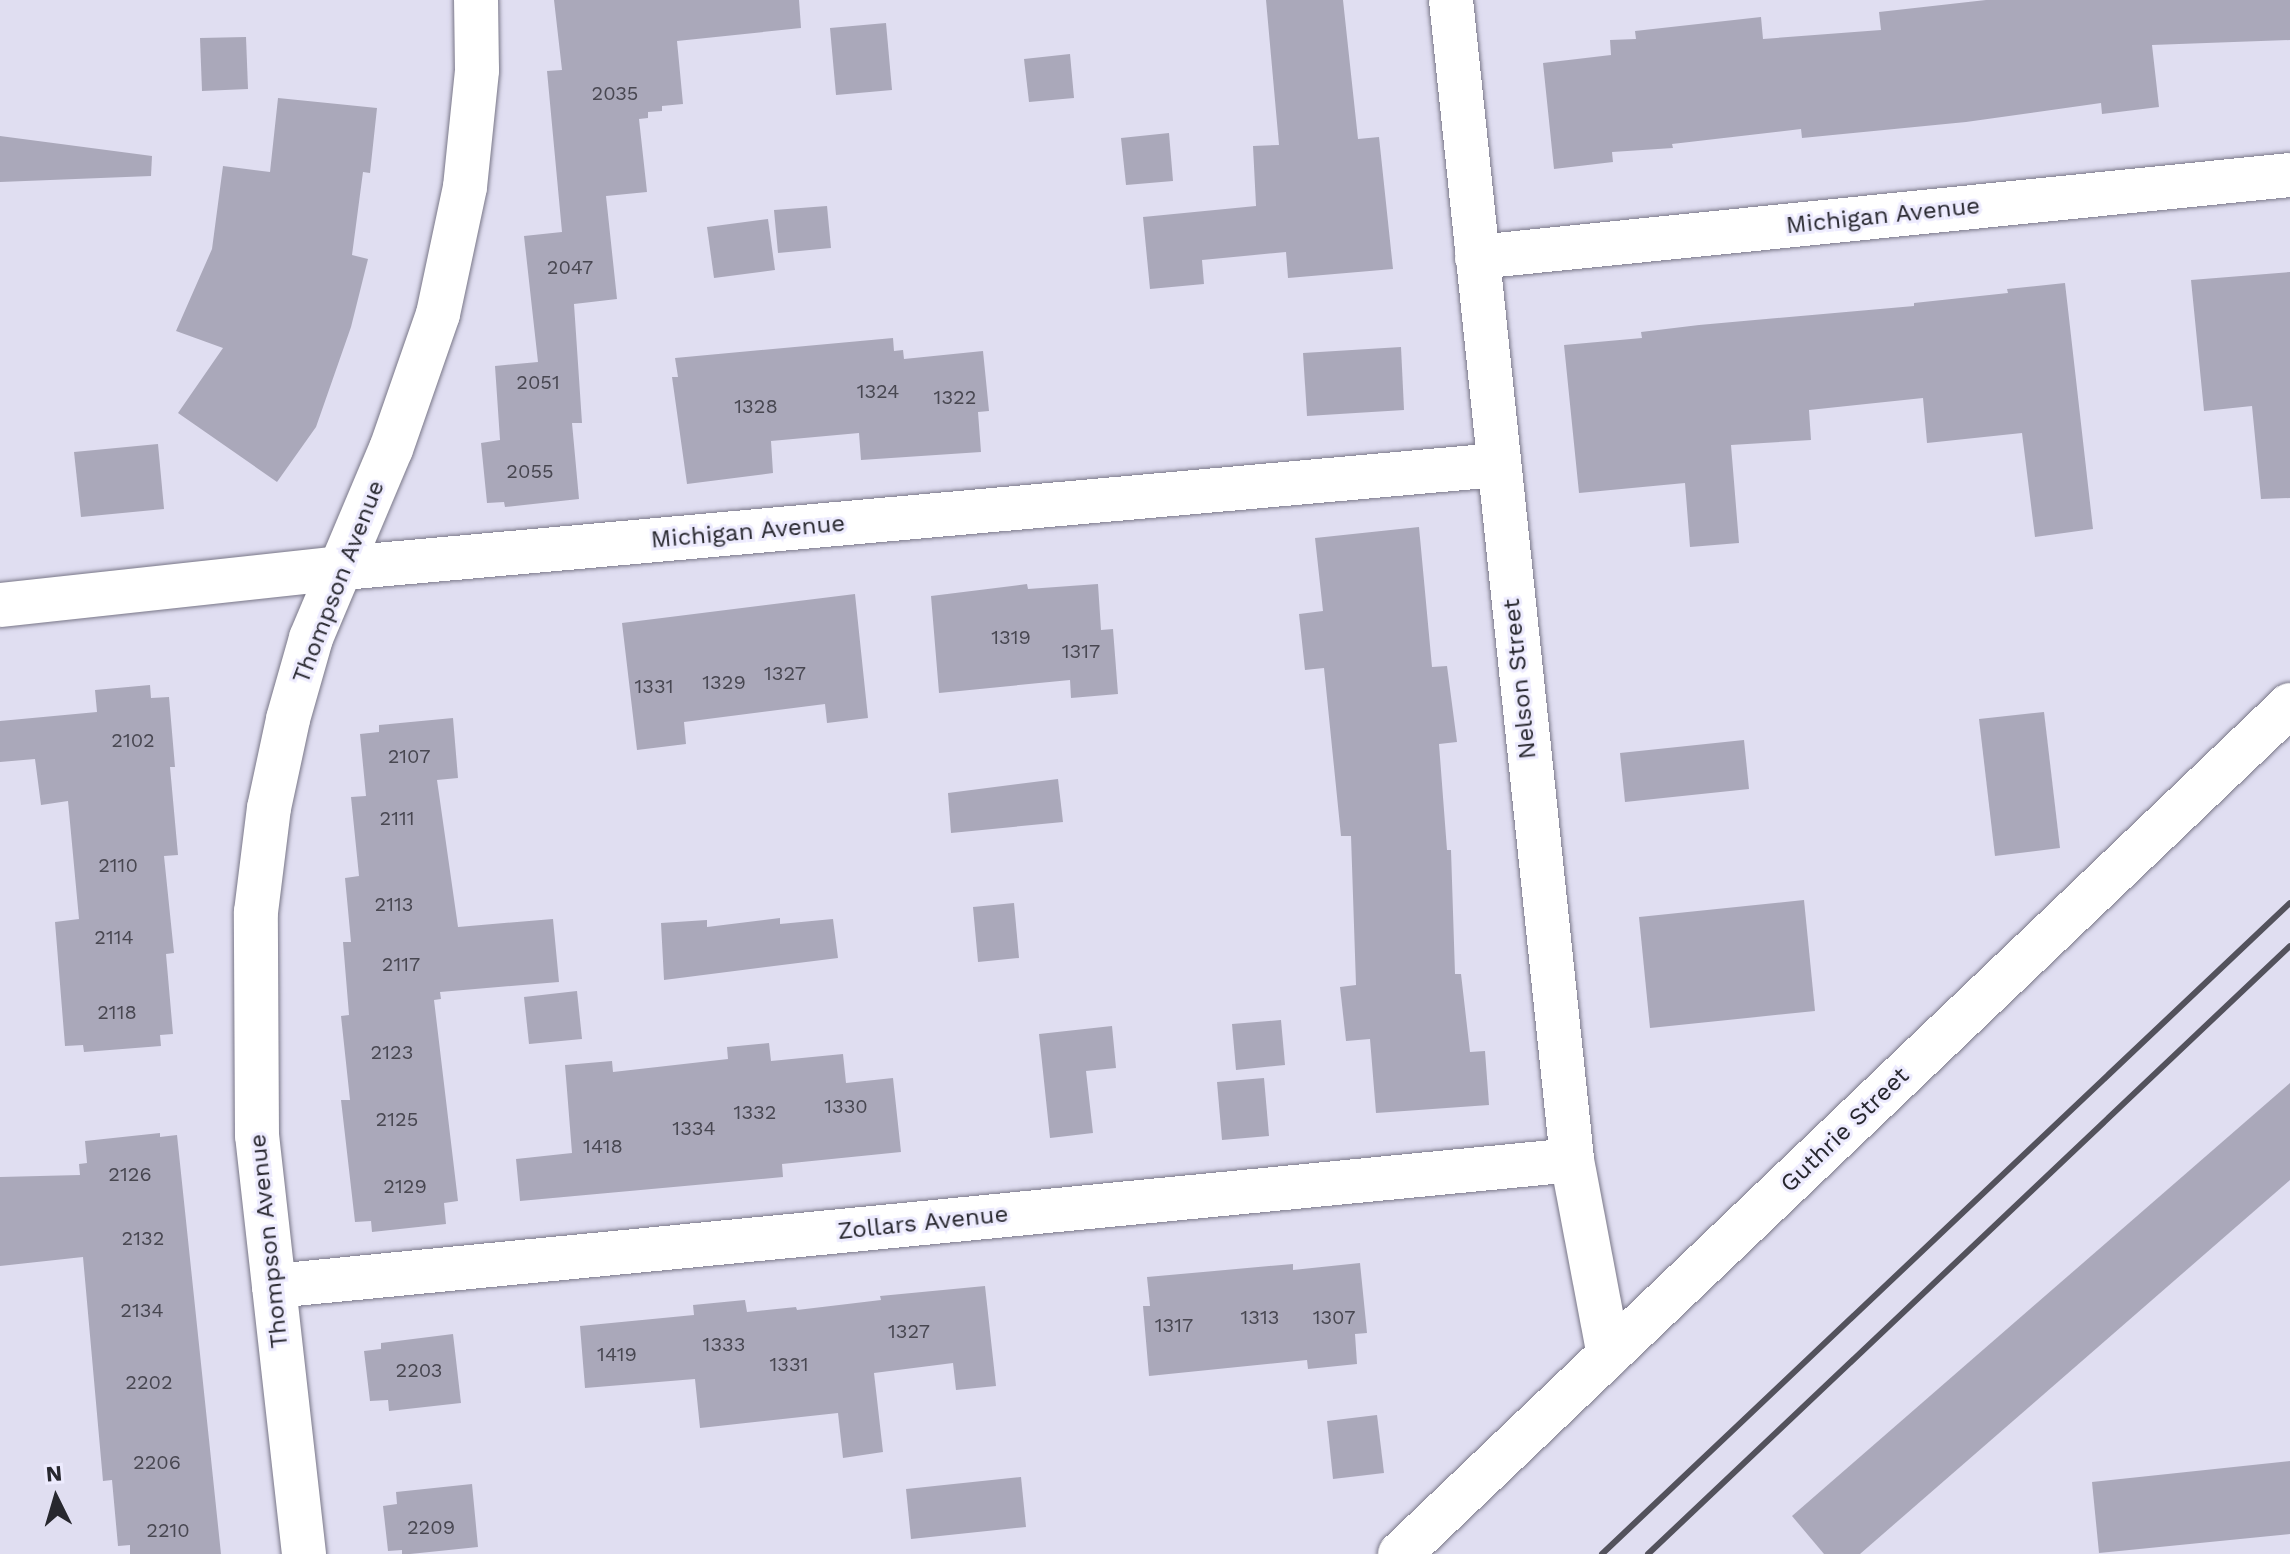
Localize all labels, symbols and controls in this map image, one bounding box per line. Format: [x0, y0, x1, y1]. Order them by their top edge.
house number: 2035 [592, 81, 638, 105]
street label: Michigan Avenue [1784, 191, 1982, 241]
house number: 2047 [547, 255, 593, 279]
house number: 2051 [516, 370, 560, 394]
house number: 1324 [857, 379, 899, 403]
house number: 1322 [934, 385, 976, 409]
house number: 1328 [734, 394, 778, 418]
house number: 2055 [506, 459, 554, 483]
street label: Thompson Avenue [287, 476, 391, 688]
street label: Michigan Avenue [649, 509, 847, 555]
street label: Nelson Street [1497, 597, 1543, 761]
house number: 1319 [991, 625, 1031, 649]
house number: 1317 [1062, 639, 1100, 663]
house number: 1327 [764, 661, 806, 685]
house number: 1329 [702, 670, 746, 694]
house number: 1331 [635, 674, 673, 698]
house number: 2102 [111, 728, 155, 752]
house number: 2107 [388, 744, 430, 768]
house number: 2111 [379, 806, 415, 830]
house number: 2110 [98, 853, 138, 877]
house number: 2113 [375, 892, 413, 916]
house number: 2114 [94, 925, 134, 949]
house number: 2117 [382, 952, 420, 976]
house number: 2118 [97, 1000, 137, 1024]
house number: 2123 [371, 1040, 413, 1064]
street label: Guthrie Street [1775, 1061, 1915, 1199]
house number: 1330 [824, 1094, 868, 1118]
house number: 1332 [734, 1100, 776, 1124]
house number: 2125 [376, 1107, 418, 1131]
house number: 1334 [672, 1116, 716, 1140]
street label: Thompson Avenue [243, 1132, 295, 1350]
house number: 1418 [583, 1134, 623, 1158]
house number: 2126 [108, 1162, 152, 1186]
house number: 2129 [383, 1174, 427, 1198]
street label: Zollars Avenue [836, 1200, 1010, 1246]
house number: 2132 [122, 1226, 164, 1250]
house number: 2134 [120, 1298, 164, 1322]
house number: 1313 [1241, 1305, 1279, 1329]
house number: 1307 [1313, 1305, 1355, 1329]
house number: 1317 [1155, 1313, 1193, 1337]
house number: 1327 [888, 1319, 930, 1343]
house number: 1333 [703, 1332, 745, 1356]
house number: 1419 [597, 1342, 637, 1366]
house number: 1331 [770, 1352, 808, 1376]
house number: 2203 [395, 1358, 443, 1382]
house number: 2202 [125, 1370, 173, 1394]
house number: 2206 [133, 1450, 181, 1474]
north arrow [16, 1458, 96, 1538]
text: N [45, 1460, 63, 1487]
house number: 2209 [407, 1515, 455, 1539]
house number: 2210 [146, 1518, 190, 1542]

